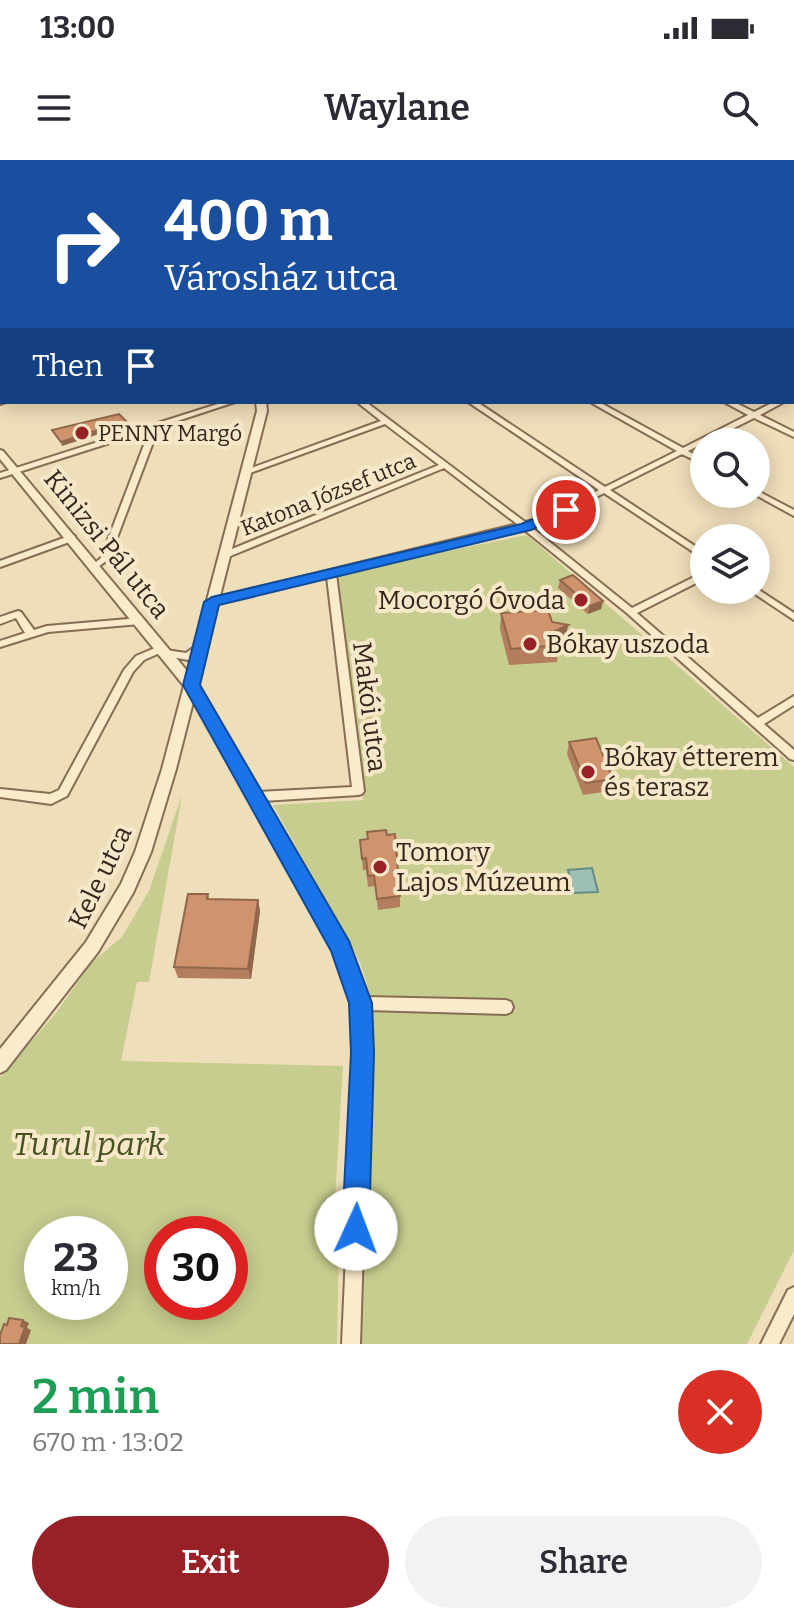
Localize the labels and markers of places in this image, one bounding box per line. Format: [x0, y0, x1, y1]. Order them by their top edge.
place label: PENNY Margó [98, 420, 242, 447]
marker: PENNY Margó [73, 424, 91, 442]
pin [532, 476, 600, 544]
place label: Mocorgó Óvoda [378, 585, 565, 616]
marker: Mocorgó Óvoda [572, 591, 590, 609]
place label: Bókay uszoda [546, 629, 709, 660]
marker: Bókay uszoda [521, 635, 539, 653]
place label: Bókay étterem és terasz [604, 742, 779, 803]
marker: Bókay étterem és terasz [579, 763, 597, 781]
place label: Tomory Lajos Múzeum [396, 837, 571, 898]
marker: Tomory Lajos Múzeum [371, 858, 389, 876]

